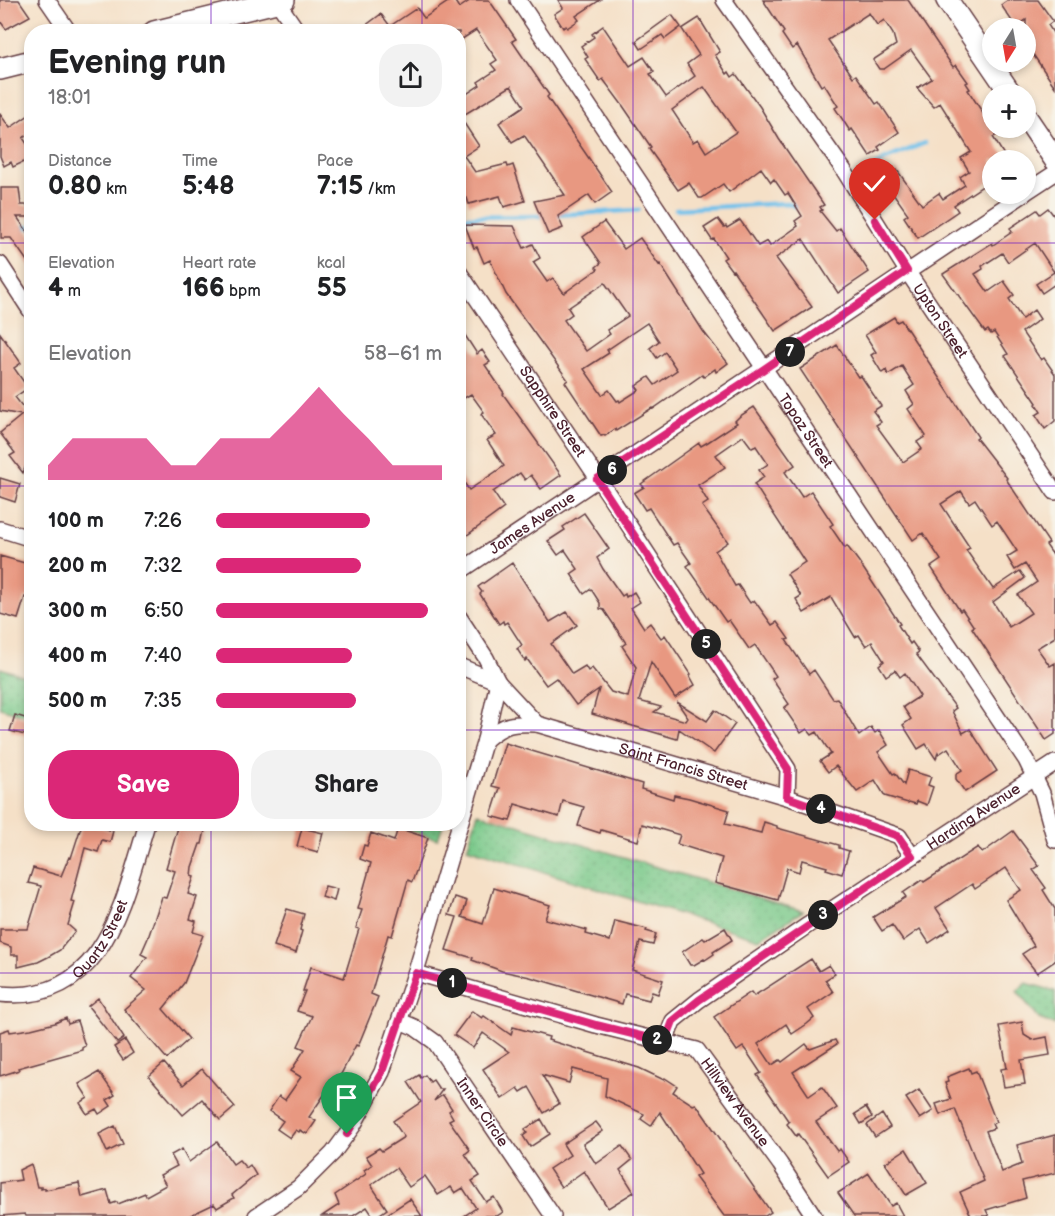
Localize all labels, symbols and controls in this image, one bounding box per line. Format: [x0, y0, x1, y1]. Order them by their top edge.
north arrow [982, 18, 1036, 72]
map controls [982, 18, 1036, 204]
text: Evening run [48, 43, 226, 83]
button: share [379, 44, 442, 107]
button: + [982, 84, 1036, 138]
text: 18:01 [48, 86, 91, 110]
button: − [982, 150, 1036, 204]
text: Distance [48, 152, 112, 171]
text: Time [182, 152, 218, 171]
text: Pace [317, 152, 353, 171]
pin [849, 158, 900, 220]
icon: check [858, 167, 891, 200]
text: 0.80 [48, 171, 102, 202]
text: 5:48 [182, 171, 235, 202]
text: 7:15 [317, 171, 363, 202]
text: km [102, 180, 127, 199]
text: /km [363, 180, 396, 199]
text: Elevation [48, 254, 115, 273]
text: Heart rate [182, 254, 256, 273]
text: kcal [317, 254, 345, 273]
text: 4 [48, 273, 63, 304]
text: 166 [182, 273, 225, 304]
text: 55 [317, 273, 347, 304]
street label: Upton Street [908, 280, 972, 362]
text: m [63, 282, 81, 301]
text: bpm [225, 282, 261, 301]
pin: 7 [775, 337, 805, 367]
text: Elevation [48, 342, 131, 366]
text: 58–61 m [364, 342, 442, 366]
text: 7 [786, 342, 794, 361]
street label: Sapphire Street [515, 362, 590, 461]
street label: Topaz Street [774, 390, 837, 472]
pin: 6 [597, 455, 627, 485]
text: 6 [607, 460, 617, 479]
street label: James Avenue [486, 488, 579, 559]
text: 100 m [48, 509, 104, 533]
text: 7:26 [144, 509, 182, 533]
text: 200 m [48, 554, 107, 578]
text: 7:32 [144, 554, 182, 578]
text: 300 m [48, 599, 107, 623]
text: 6:50 [144, 599, 183, 623]
pin: 5 [691, 629, 721, 659]
text: 5 [701, 634, 711, 653]
text: 400 m [48, 644, 107, 668]
text: 7:40 [144, 644, 182, 668]
text: 500 m [48, 689, 107, 713]
text: 7:35 [144, 689, 182, 713]
street label: Saint Francis Street [617, 739, 750, 795]
button: Save [48, 750, 239, 819]
button: Share [251, 750, 442, 819]
street label: Harding Avenue [923, 779, 1024, 855]
pin: 4 [806, 794, 836, 824]
text: 4 [816, 799, 826, 818]
street label: Quartz Street [69, 897, 133, 983]
pin: 3 [808, 900, 838, 930]
text: 3 [818, 905, 828, 924]
pin: 1 [437, 968, 467, 998]
text: 1 [449, 973, 455, 992]
pin: 2 [642, 1025, 672, 1055]
text: 2 [652, 1030, 662, 1049]
street label: Hillview Avenue [696, 1054, 773, 1151]
pin [321, 1072, 372, 1134]
street label: Inner Circle [452, 1074, 512, 1151]
icon: arrive [330, 1081, 363, 1114]

